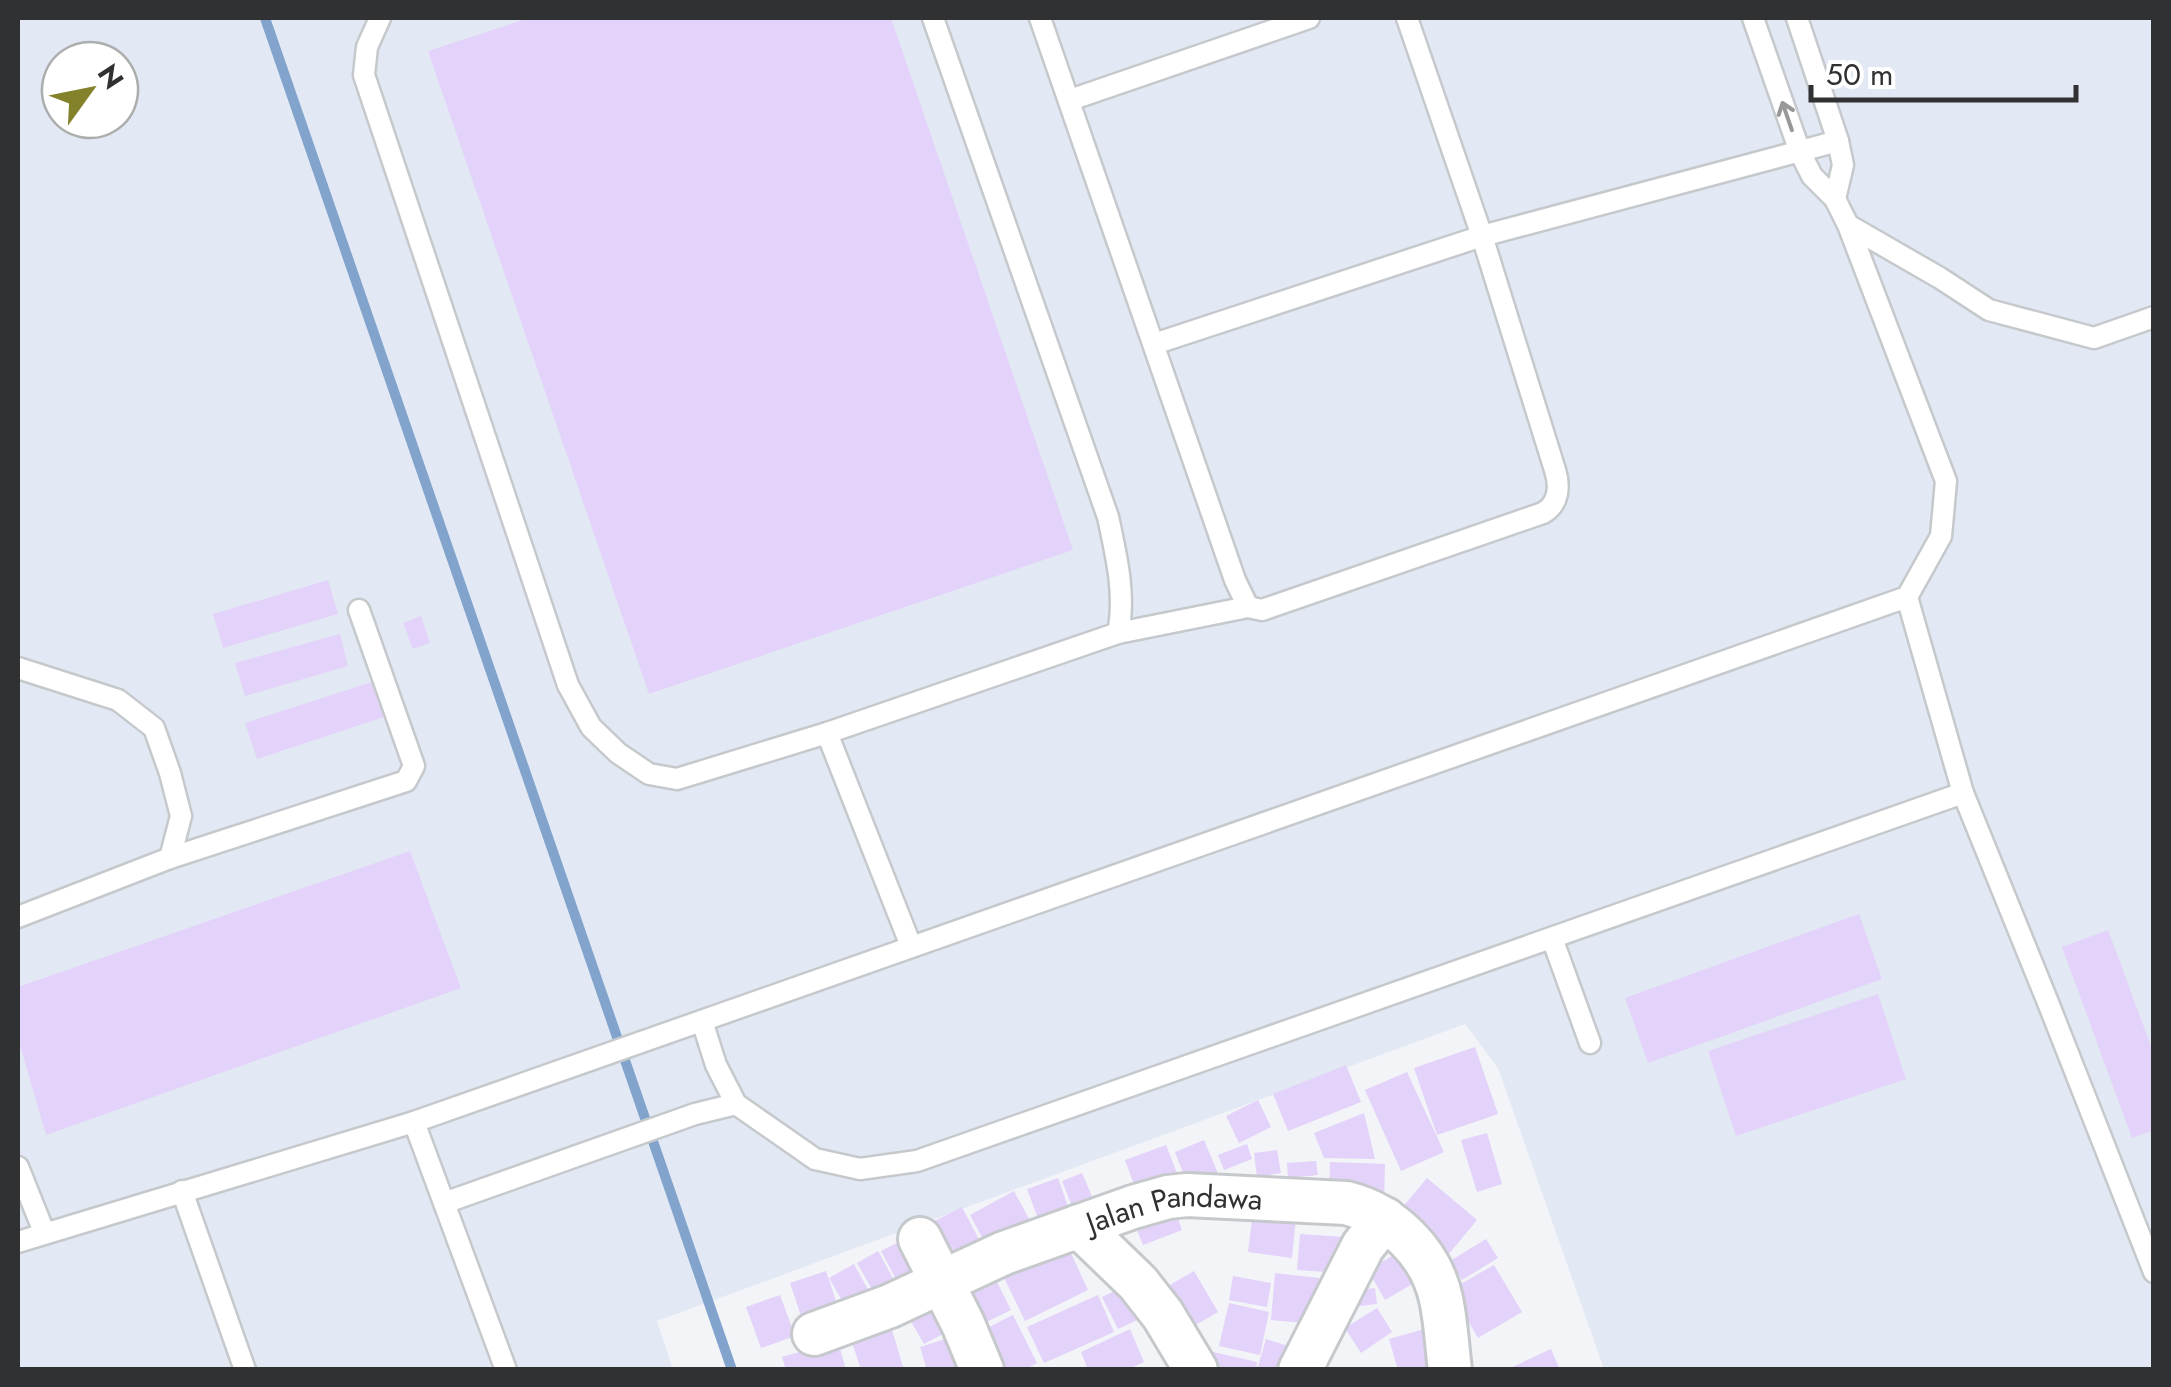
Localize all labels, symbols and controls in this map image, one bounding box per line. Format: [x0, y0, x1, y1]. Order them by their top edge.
north arrow [40, 40, 140, 140]
scale bar [1811, 40, 2076, 102]
text: 50 m [1826, 53, 1893, 96]
text: N [87, 56, 134, 97]
one-way arrow [1777, 101, 1795, 133]
street label: Jalan Pandawa [1076, 1173, 1264, 1245]

